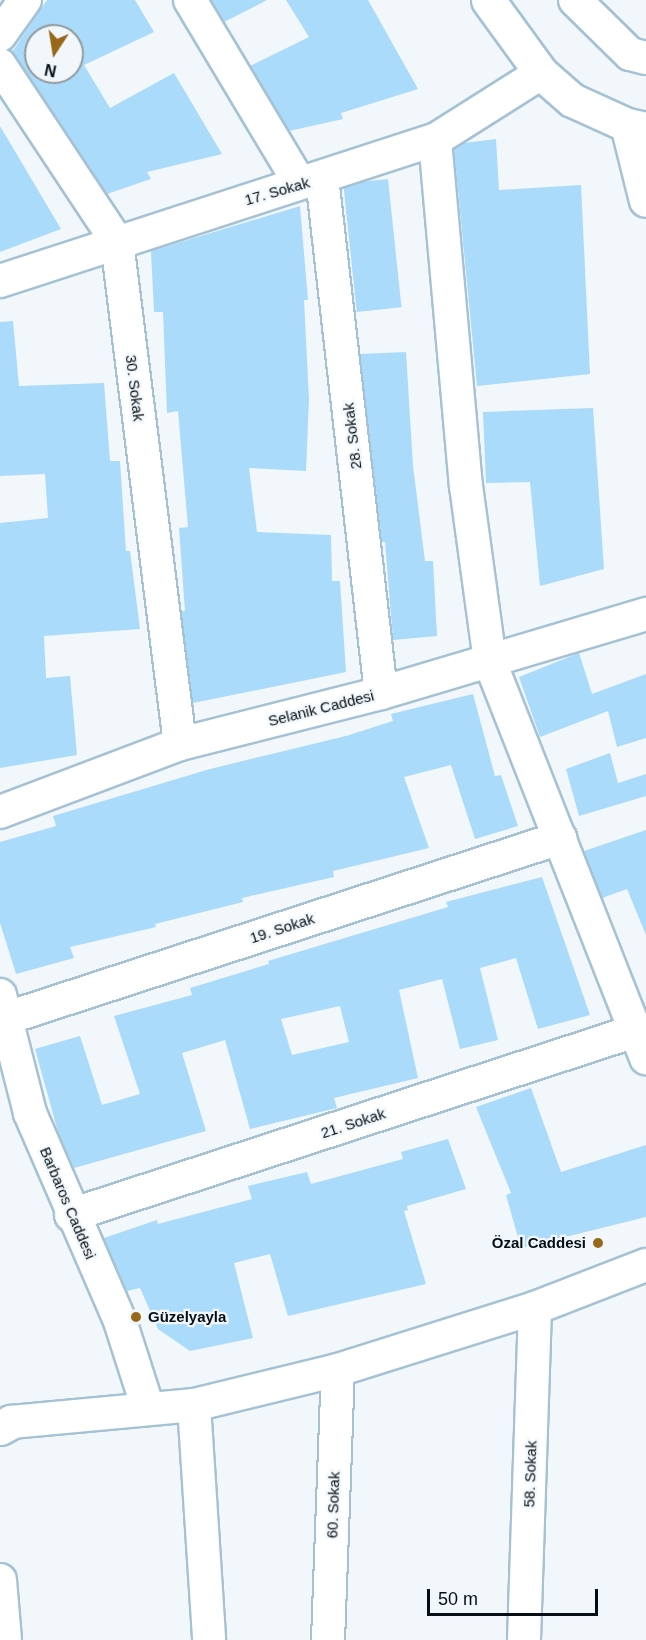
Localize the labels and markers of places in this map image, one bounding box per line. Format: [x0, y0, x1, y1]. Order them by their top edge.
place label: Özal Caddesi [492, 1234, 586, 1252]
marker: Özal Caddesi [591, 1236, 605, 1250]
place label: Güzelyayla [148, 1308, 226, 1326]
marker: Güzelyayla [129, 1310, 143, 1324]

